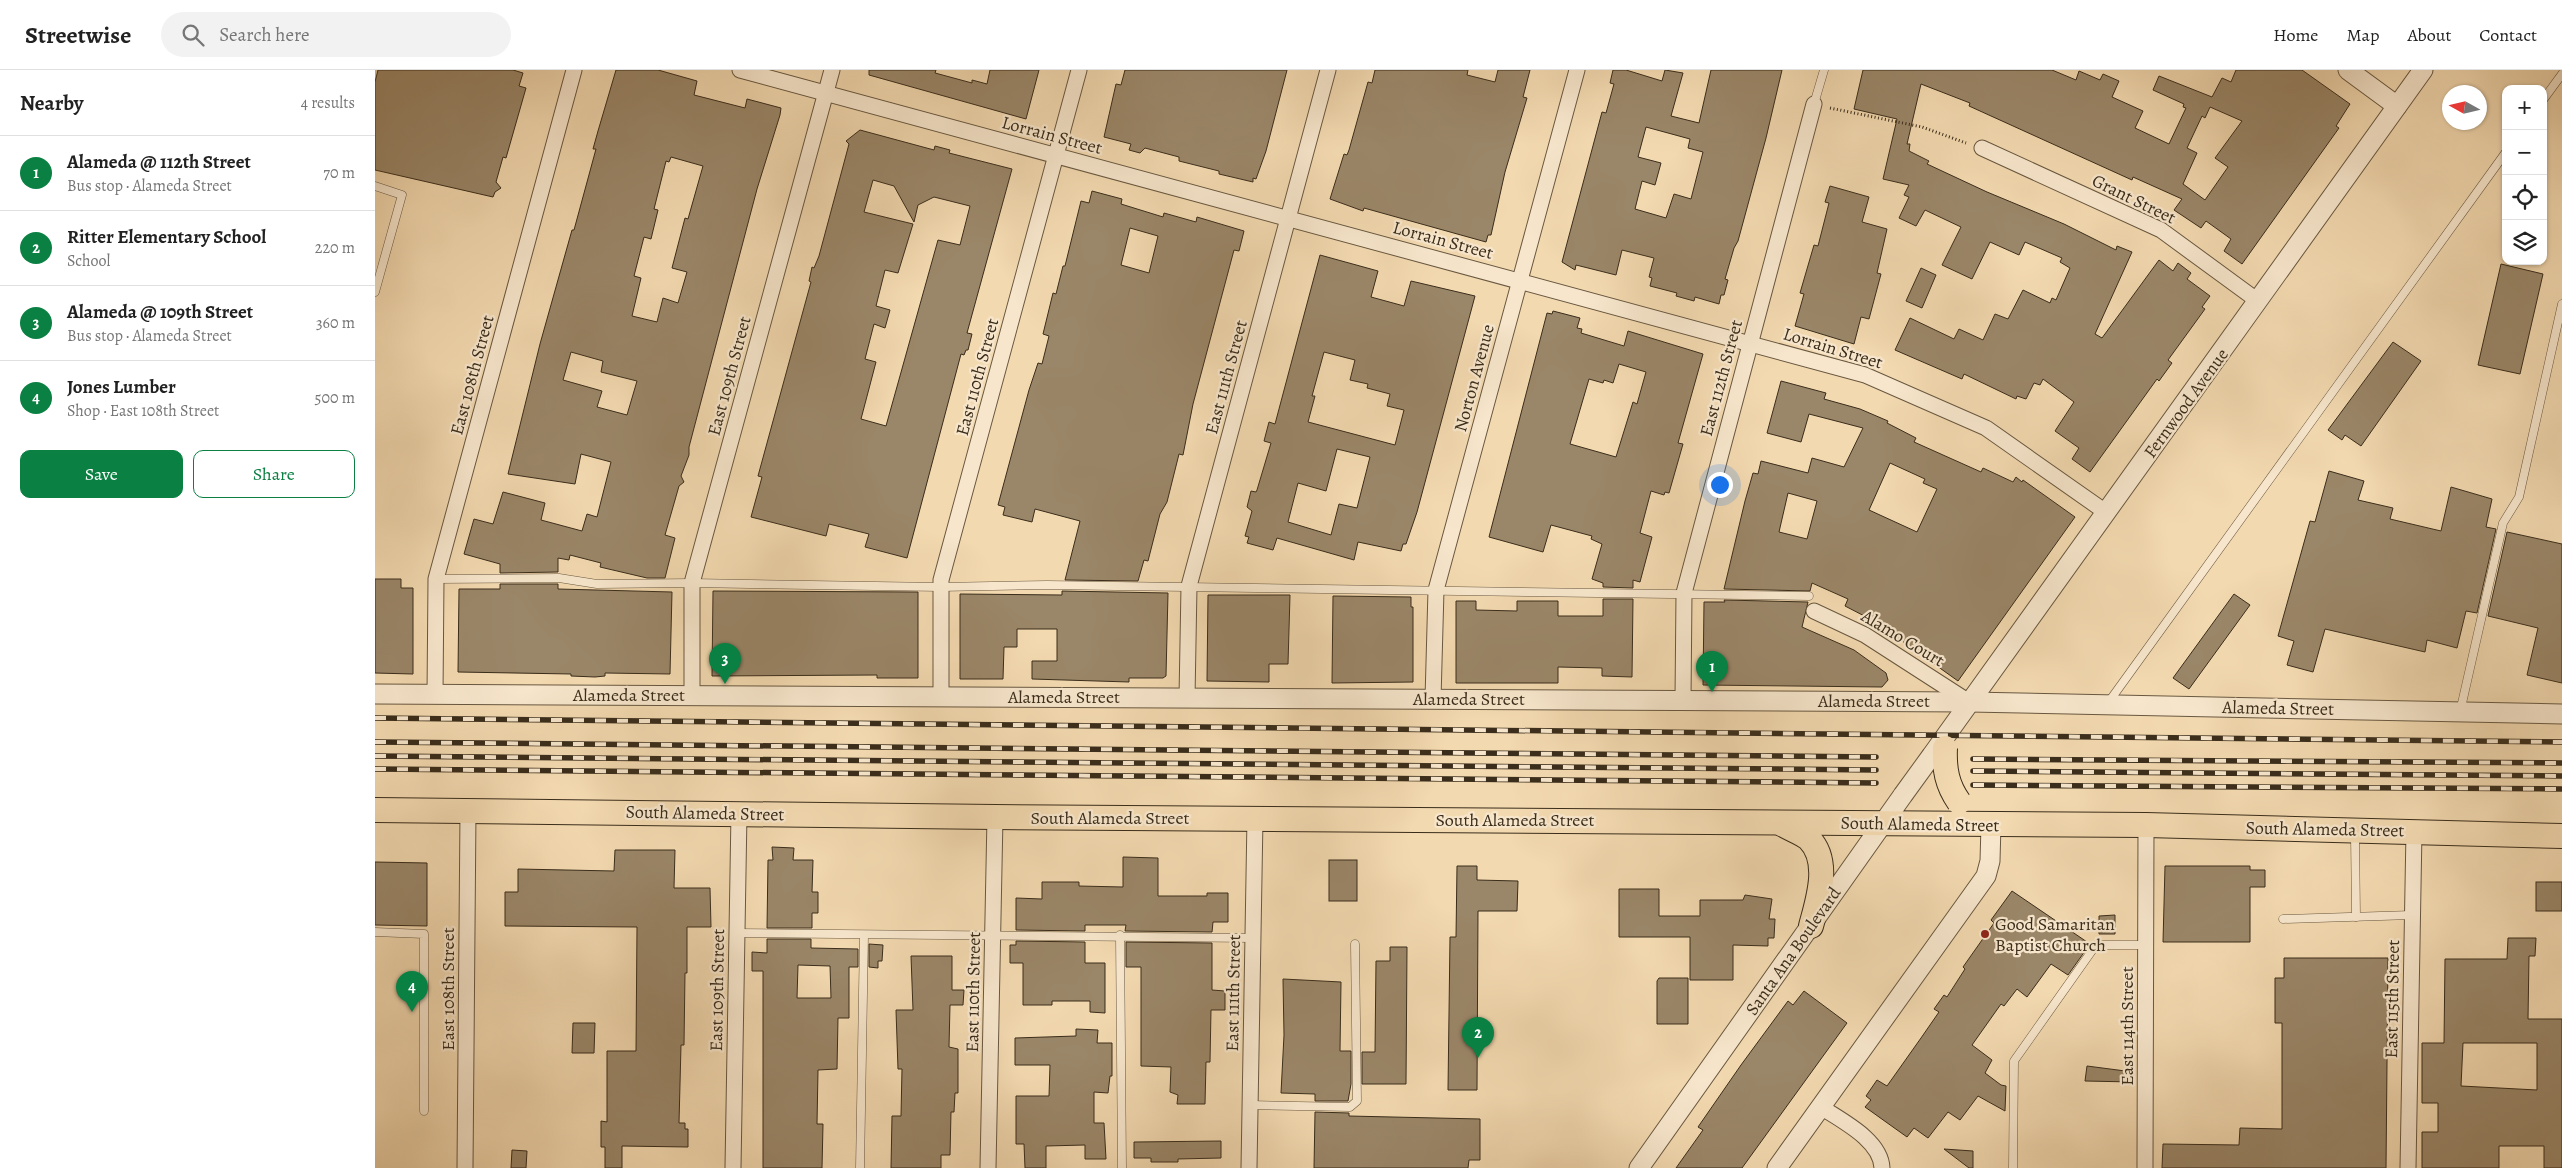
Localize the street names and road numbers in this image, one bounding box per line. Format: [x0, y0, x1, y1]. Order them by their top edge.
street label: Lorrain Street [999, 110, 1105, 160]
street label: Grant Street [2088, 168, 2180, 230]
street label: Lorrain Street [1390, 215, 1496, 265]
street label: East 108th Street [444, 312, 500, 438]
street label: East 109th Street [702, 314, 756, 438]
street label: East 110th Street [950, 316, 1004, 438]
street label: East 111th Street [1199, 317, 1253, 437]
street label: East 112th Street [1694, 317, 1748, 439]
street label: Lorrain Street [1780, 321, 1886, 375]
street label: Norton Avenue [1448, 322, 1500, 434]
street label: Fernwood Avenue [2138, 343, 2234, 463]
street label: Alamo Court [1856, 603, 1949, 672]
street label: Alameda Street [572, 683, 685, 707]
street label: Alameda Street [1007, 685, 1120, 709]
street label: Alameda Street [1412, 687, 1525, 711]
street label: Alameda Street [1817, 689, 1930, 713]
street label: Alameda Street [2221, 695, 2334, 721]
street label: South Alameda Street [625, 800, 785, 826]
street label: South Alameda Street [1031, 806, 1189, 830]
street label: South Alameda Street [1436, 808, 1594, 832]
street label: South Alameda Street [1840, 811, 2000, 837]
street label: South Alameda Street [2245, 816, 2405, 842]
street label: Santa Ana Boulevard [1740, 882, 1846, 1020]
street label: East 108th Street [436, 927, 460, 1051]
street label: East 109th Street [704, 928, 730, 1052]
street label: East 110th Street [960, 931, 986, 1053]
street label: East 111th Street [1220, 934, 1246, 1052]
street label: East 115th Street [2379, 939, 2405, 1059]
street label: East 114th Street [2115, 966, 2139, 1086]

